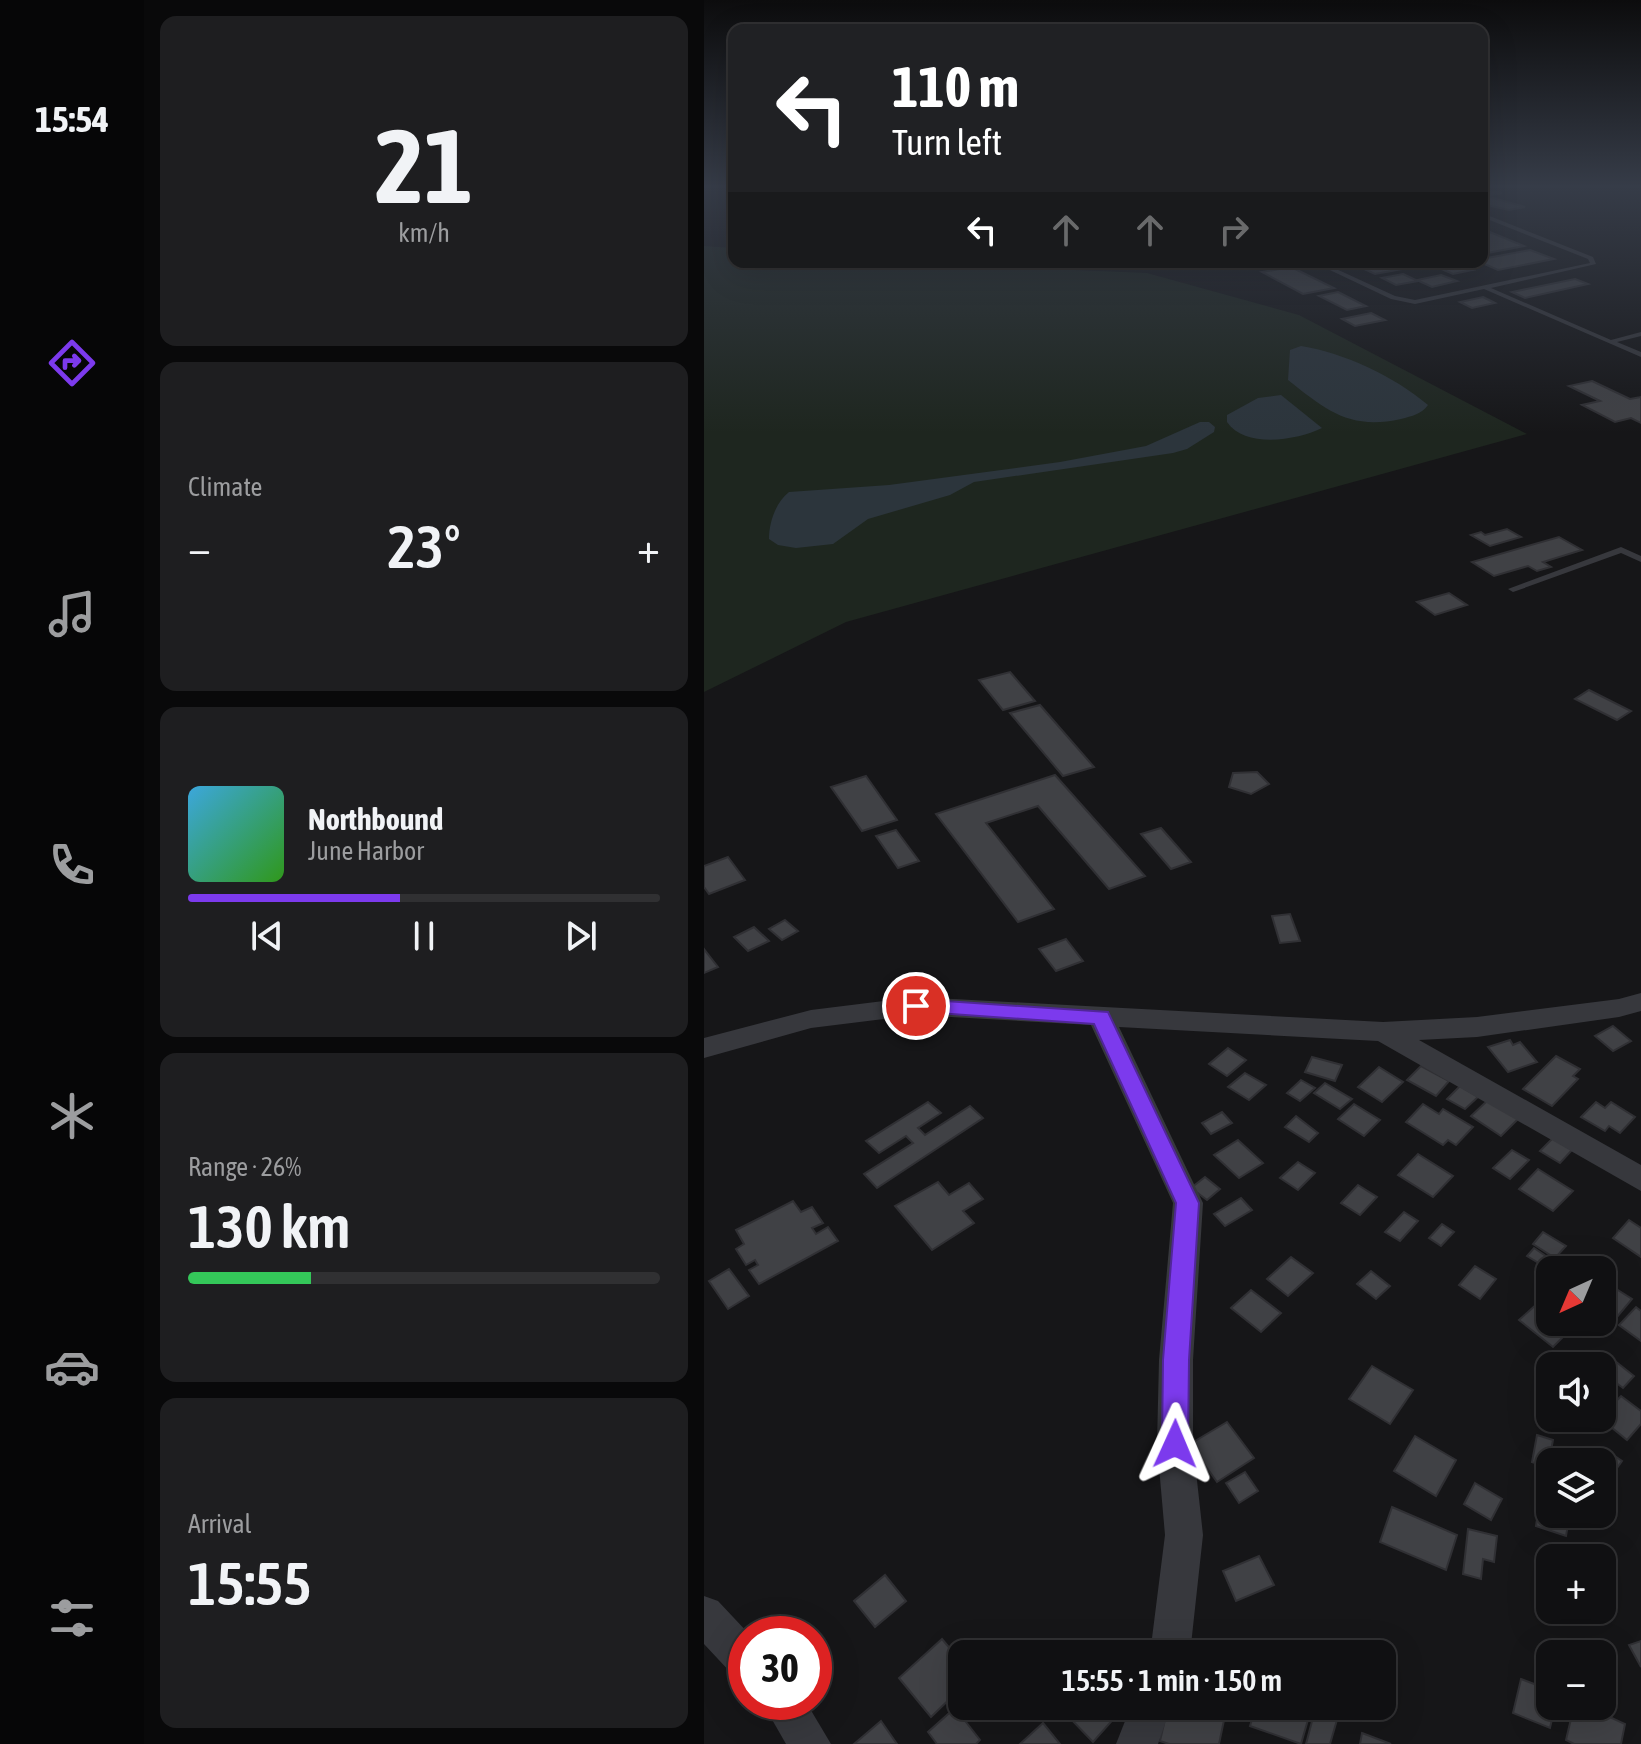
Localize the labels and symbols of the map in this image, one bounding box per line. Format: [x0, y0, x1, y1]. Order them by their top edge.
pin [882, 972, 950, 1040]
north arrow [1536, 1256, 1616, 1336]
position arrow [1133, 1402, 1217, 1486]
speed limit sign: 30 [728, 1616, 832, 1720]

